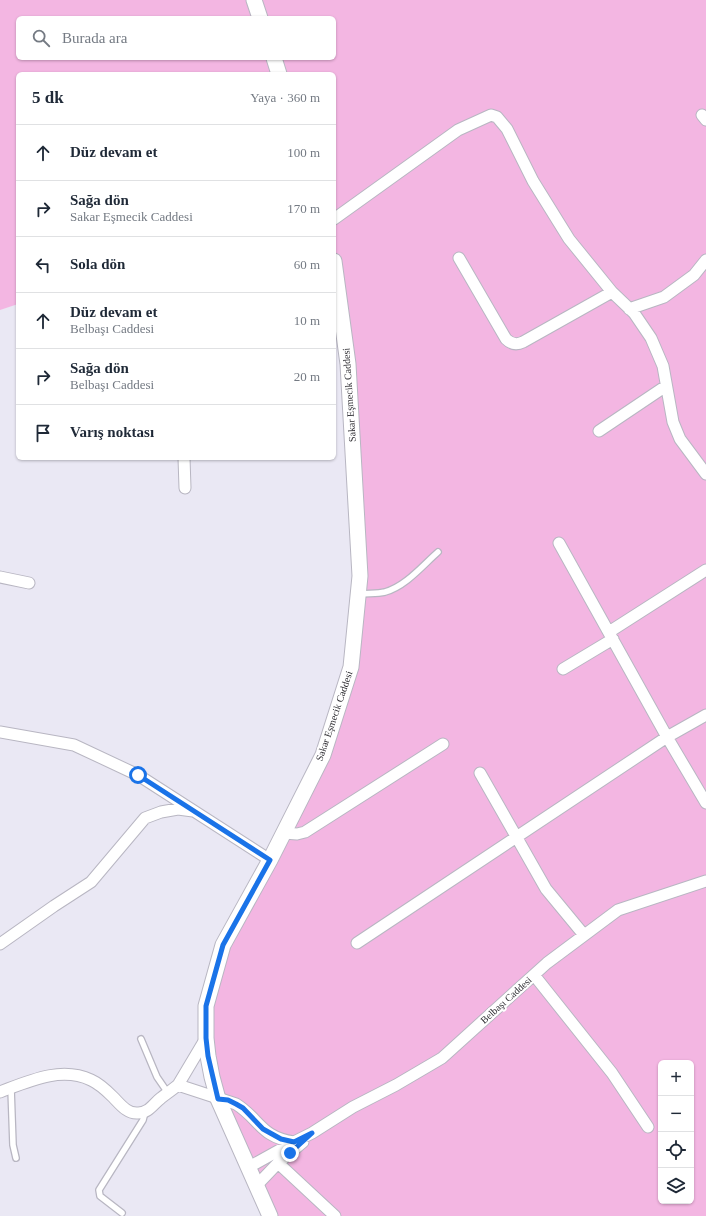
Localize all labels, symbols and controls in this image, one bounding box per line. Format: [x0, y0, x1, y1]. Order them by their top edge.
search box [16, 16, 336, 60]
icon: search [30, 27, 52, 49]
text: Burada ara [62, 30, 127, 46]
text: 5 dk [32, 88, 64, 107]
text: Yaya · 360 m [250, 90, 320, 105]
icon: ahead [32, 142, 54, 164]
text: Düz devam et [70, 144, 157, 160]
text: 100 m [287, 145, 320, 160]
text: Sağa dön [70, 192, 129, 208]
icon: right [32, 198, 54, 220]
text: 170 m [287, 201, 320, 216]
text: Sakar Eşmecik Caddesi [70, 209, 193, 224]
icon: left [32, 254, 54, 276]
text: Sola dön [70, 256, 125, 272]
text: 60 m [294, 257, 320, 272]
text: Düz devam et [70, 304, 157, 320]
icon: ahead [32, 310, 54, 332]
text: 10 m [294, 313, 320, 328]
text: Belbaşı Caddesi [70, 321, 154, 336]
street label: Sakar Eşmecik Caddesi [340, 347, 358, 442]
text: Sağa dön [70, 360, 129, 376]
icon: right [32, 366, 54, 388]
text: 20 m [294, 369, 320, 384]
text: Belbaşı Caddesi [70, 377, 154, 392]
icon: arrive [32, 422, 54, 444]
text: Varış noktası [70, 424, 154, 440]
street label: Sakar Eşmecik Caddesi [313, 669, 355, 762]
route start [129, 766, 147, 784]
street label: Belbaşı Caddesi [478, 974, 534, 1026]
map controls [658, 1060, 694, 1204]
button: + [658, 1060, 694, 1096]
button: − [658, 1096, 694, 1132]
button: locate [658, 1132, 694, 1168]
route end [281, 1144, 299, 1162]
button: layers [658, 1168, 694, 1204]

